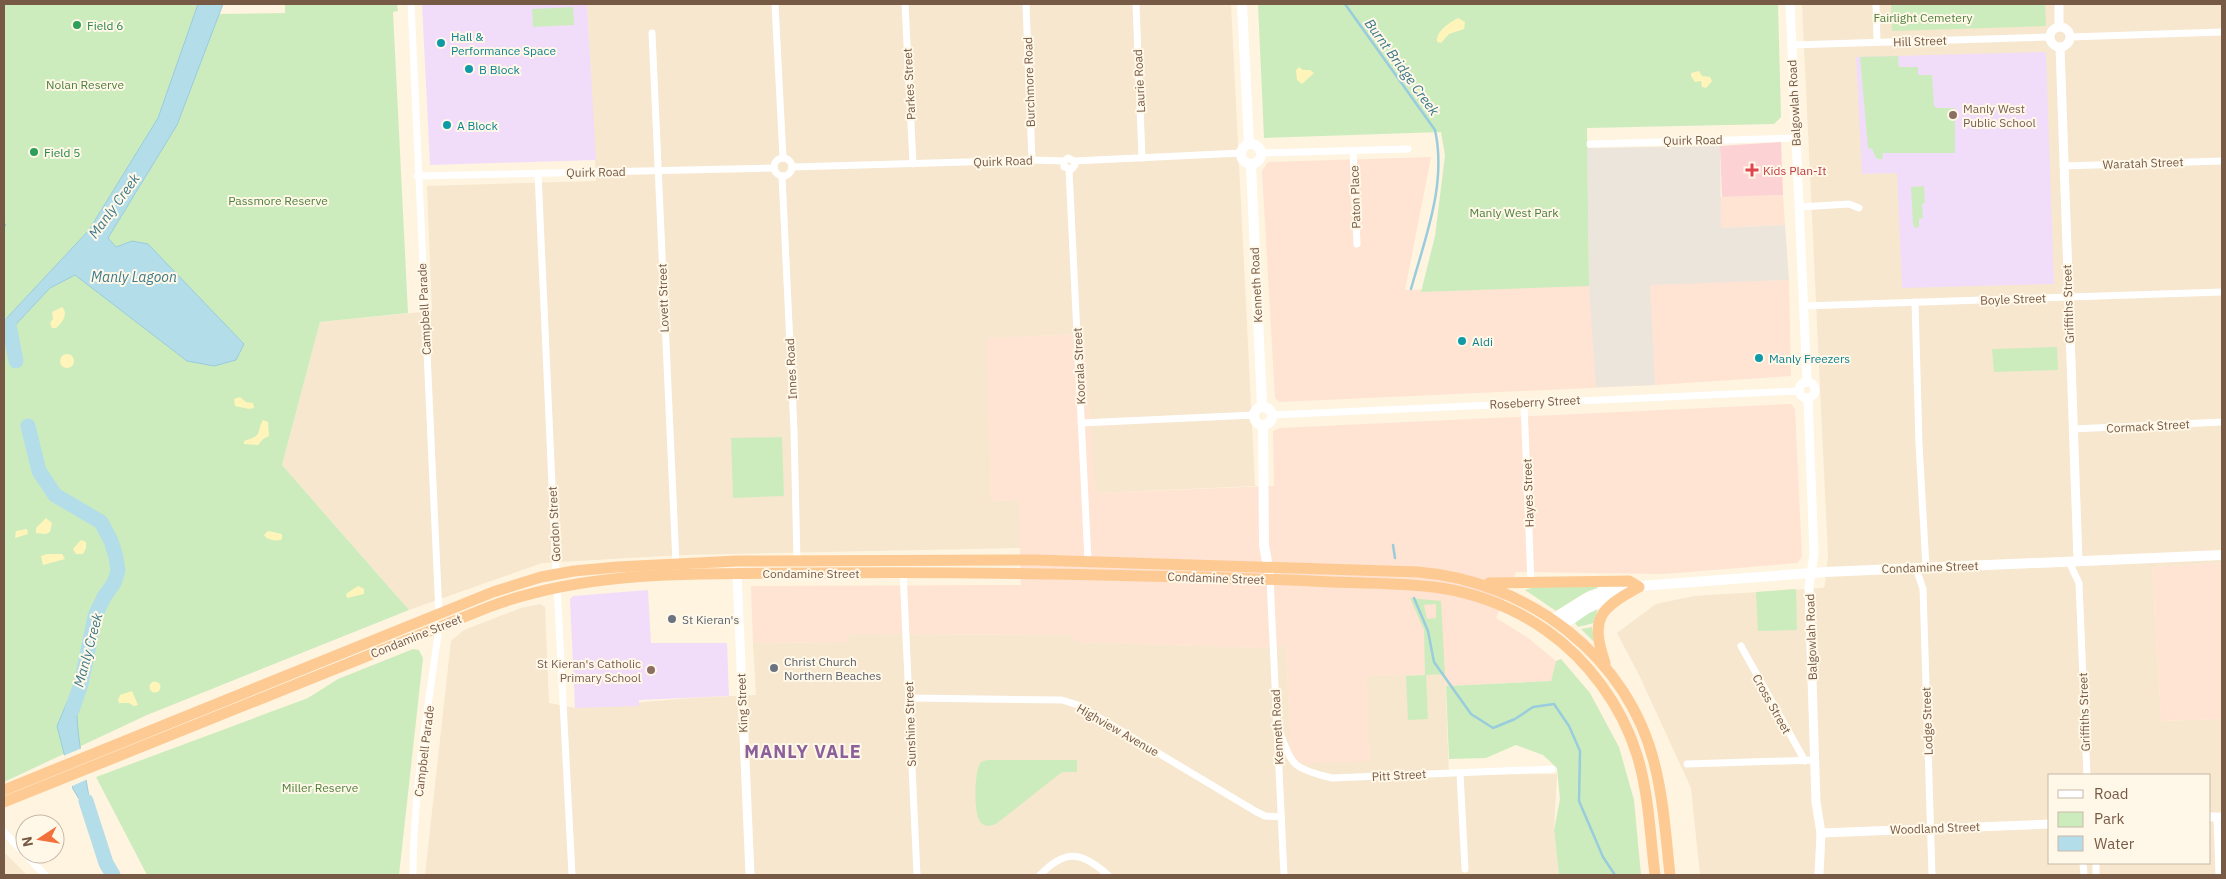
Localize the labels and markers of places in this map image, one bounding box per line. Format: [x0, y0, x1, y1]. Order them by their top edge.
place label: Field 6 [87, 18, 124, 33]
marker: Field 6 [71, 19, 83, 31]
place label: Hall & Performance Space [451, 29, 556, 58]
marker: Hall & Performance Space [435, 37, 447, 49]
place label: B Block [479, 62, 521, 77]
marker: B Block [463, 63, 475, 75]
place label: Manly West Public School [1963, 101, 2036, 130]
marker: Manly West Public School [1947, 109, 1959, 121]
place label: A Block [457, 118, 498, 133]
marker: A Block [441, 119, 453, 131]
place label: Field 5 [44, 145, 81, 160]
marker: Field 5 [28, 146, 40, 158]
marker: Kids Plan-It [1745, 163, 1759, 177]
place label: Kids Plan-It [1763, 163, 1826, 178]
place label: Aldi [1472, 334, 1493, 349]
marker: Aldi [1456, 335, 1468, 347]
place label: Manly Freezers [1769, 351, 1850, 366]
marker: Manly Freezers [1753, 352, 1765, 364]
place label: St Kieran's [682, 612, 740, 627]
marker: St Kieran's [666, 613, 678, 625]
place label: Christ Church Northern Beaches [784, 654, 882, 683]
place label: St Kieran's Catholic Primary School [537, 656, 641, 685]
marker: Christ Church Northern Beaches [768, 662, 780, 674]
marker: St Kieran's Catholic Primary School [645, 664, 657, 676]

